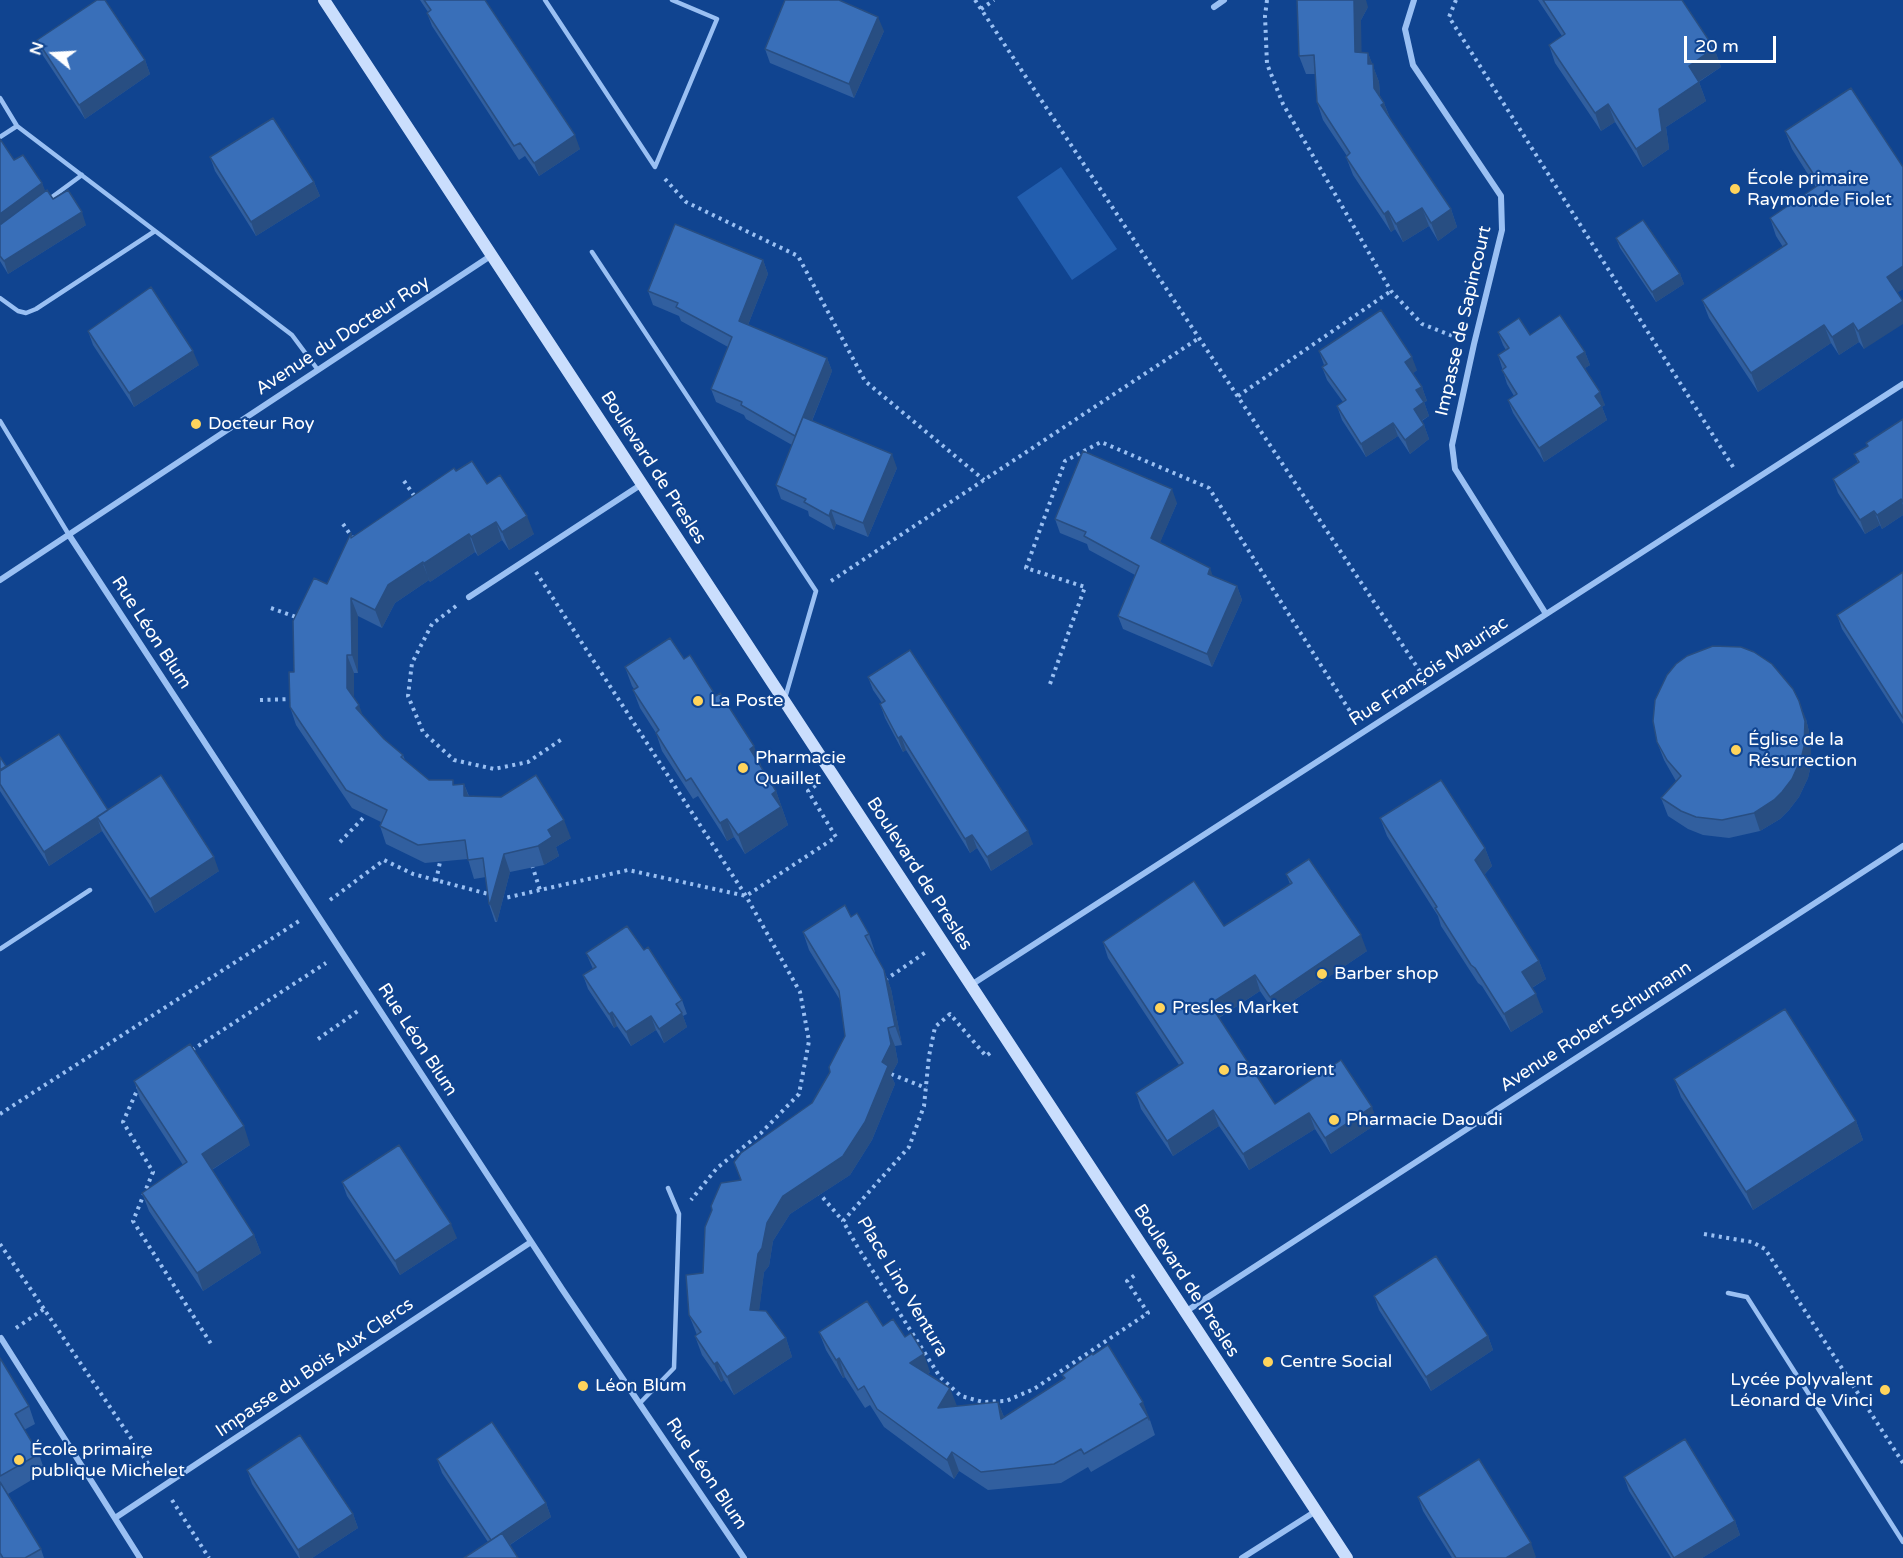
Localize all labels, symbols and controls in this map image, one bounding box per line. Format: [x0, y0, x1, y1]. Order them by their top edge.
north arrow [24, 24, 84, 84]
scale bar [1687, 24, 1778, 62]
text: 20 m [1695, 35, 1739, 57]
text: N [25, 39, 48, 58]
place label: École primaire Raymonde Fiolet [1747, 168, 1892, 210]
marker: École primaire Raymonde Fiolet [1728, 182, 1742, 196]
street label: Impasse de Sapincourt [1432, 224, 1496, 418]
street label: Avenue du Docteur Roy [252, 272, 434, 400]
street label: Boulevard de Presles [595, 387, 711, 549]
place label: Docteur Roy [208, 413, 314, 435]
marker: Docteur Roy [189, 417, 203, 431]
street label: Rue Léon Blum [107, 573, 195, 693]
street label: Rue François Mauriac [1346, 613, 1512, 731]
place label: La Poste [710, 690, 783, 712]
marker: La Poste [691, 694, 705, 708]
place label: Église de la Résurrection [1748, 729, 1857, 771]
marker: Église de la Résurrection [1729, 743, 1743, 757]
place label: Pharmacie Quaillet [755, 747, 846, 789]
marker: Pharmacie Quaillet [736, 761, 750, 775]
street label: Boulevard de Presles [861, 793, 977, 955]
street label: Avenue Robert Schumann [1496, 957, 1696, 1097]
place label: Barber shop [1334, 963, 1439, 985]
marker: Barber shop [1315, 967, 1329, 981]
street label: Rue Léon Blum [373, 980, 461, 1100]
place label: Presles Market [1172, 997, 1299, 1019]
marker: Presles Market [1153, 1001, 1167, 1015]
place label: Bazarorient [1236, 1059, 1334, 1081]
marker: Bazarorient [1217, 1063, 1231, 1077]
place label: Pharmacie Daoudi [1346, 1109, 1503, 1131]
marker: Pharmacie Daoudi [1327, 1113, 1341, 1127]
street label: Boulevard de Presles [1128, 1200, 1244, 1362]
street label: Place Lino Ventura [852, 1213, 952, 1361]
street label: Impasse du Bois Aux Clercs [212, 1294, 418, 1442]
place label: Centre Social [1280, 1351, 1392, 1373]
marker: Centre Social [1261, 1355, 1275, 1369]
place label: Lycée polyvalent Léonard de Vinci [1730, 1369, 1873, 1412]
place label: Léon Blum [595, 1375, 686, 1397]
marker: Léon Blum [576, 1379, 590, 1393]
marker: Lycée polyvalent Léonard de Vinci [1878, 1383, 1892, 1397]
street label: Rue Léon Blum [661, 1414, 751, 1534]
place label: École primaire publique Michelet [31, 1439, 185, 1482]
marker: École primaire publique Michelet [12, 1453, 26, 1467]

